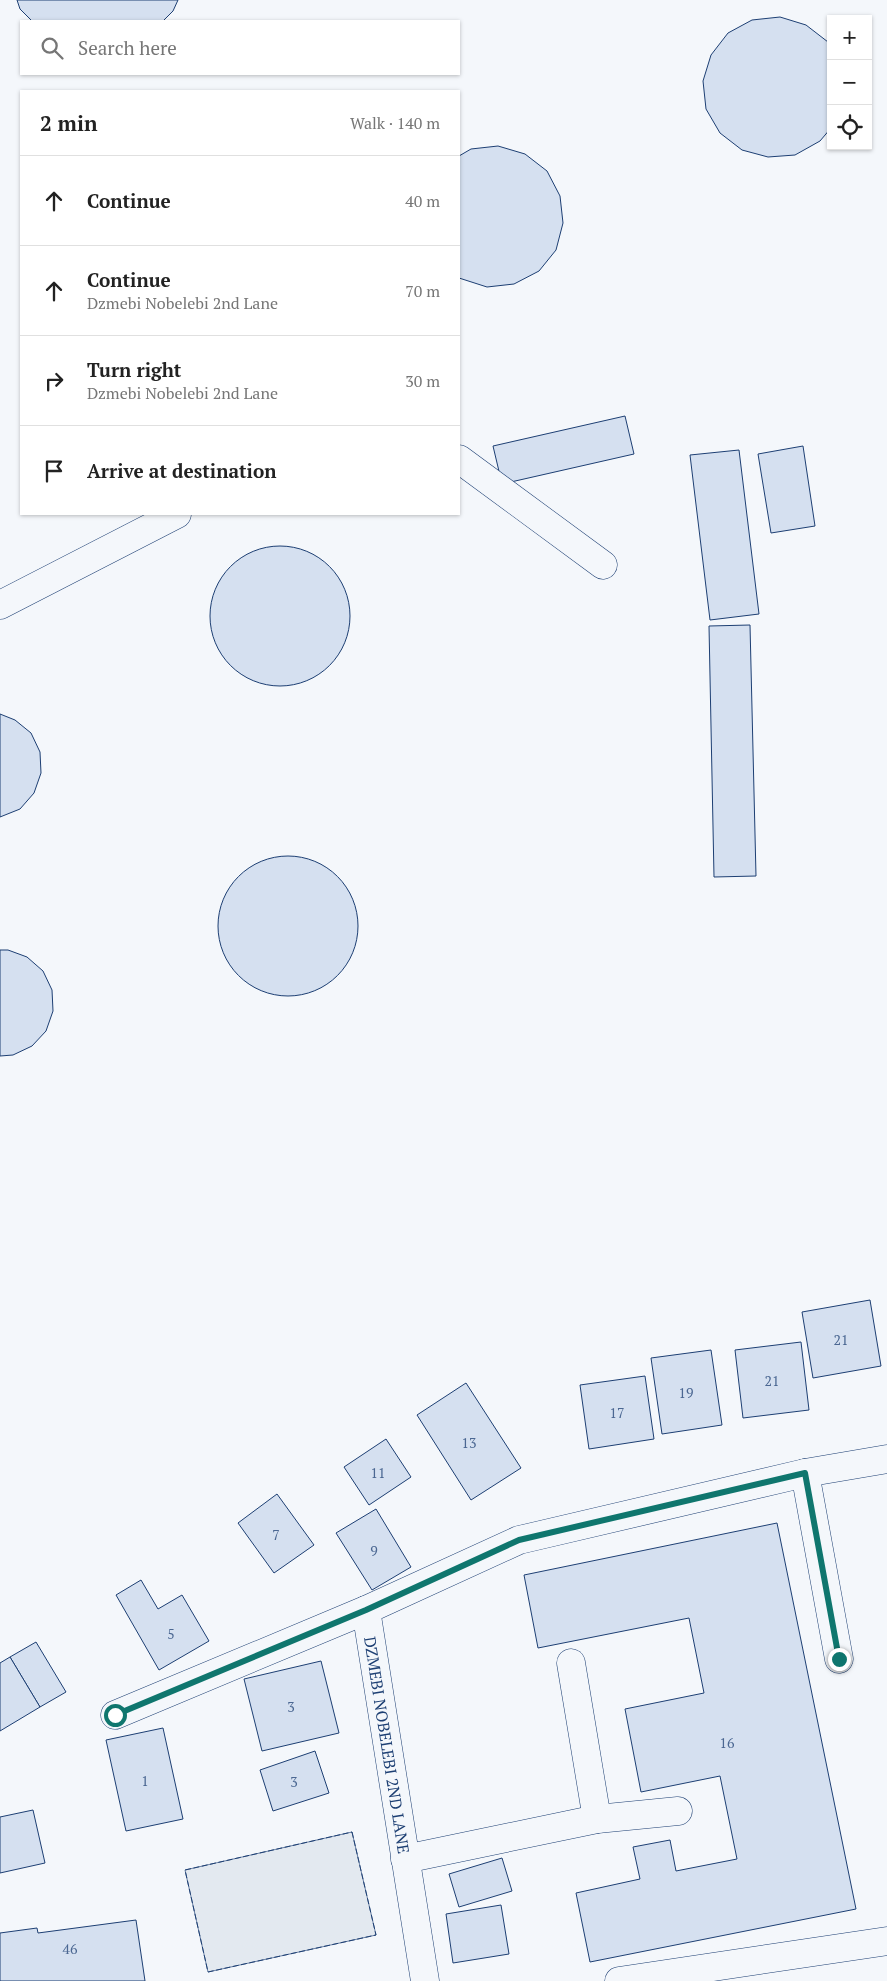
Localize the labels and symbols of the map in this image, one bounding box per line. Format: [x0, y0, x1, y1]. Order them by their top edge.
house number: 21 [834, 1330, 848, 1349]
house number: 21 [765, 1371, 779, 1390]
house number: 19 [679, 1383, 693, 1402]
house number: 17 [610, 1403, 624, 1422]
house number: 13 [462, 1433, 476, 1452]
house number: 11 [371, 1463, 385, 1482]
house number: 7 [272, 1525, 280, 1544]
house number: 9 [370, 1541, 378, 1560]
house number: 5 [167, 1624, 175, 1643]
street label: DZMEBI NOBELEBI 2ND LANE [359, 1635, 415, 1855]
route end [828, 1648, 851, 1671]
house number: 3 [287, 1697, 295, 1716]
route start [104, 1704, 127, 1727]
house number: 16 [720, 1733, 735, 1752]
house number: 1 [141, 1771, 149, 1790]
house number: 3 [290, 1772, 298, 1791]
house number: 46 [63, 1939, 78, 1958]

